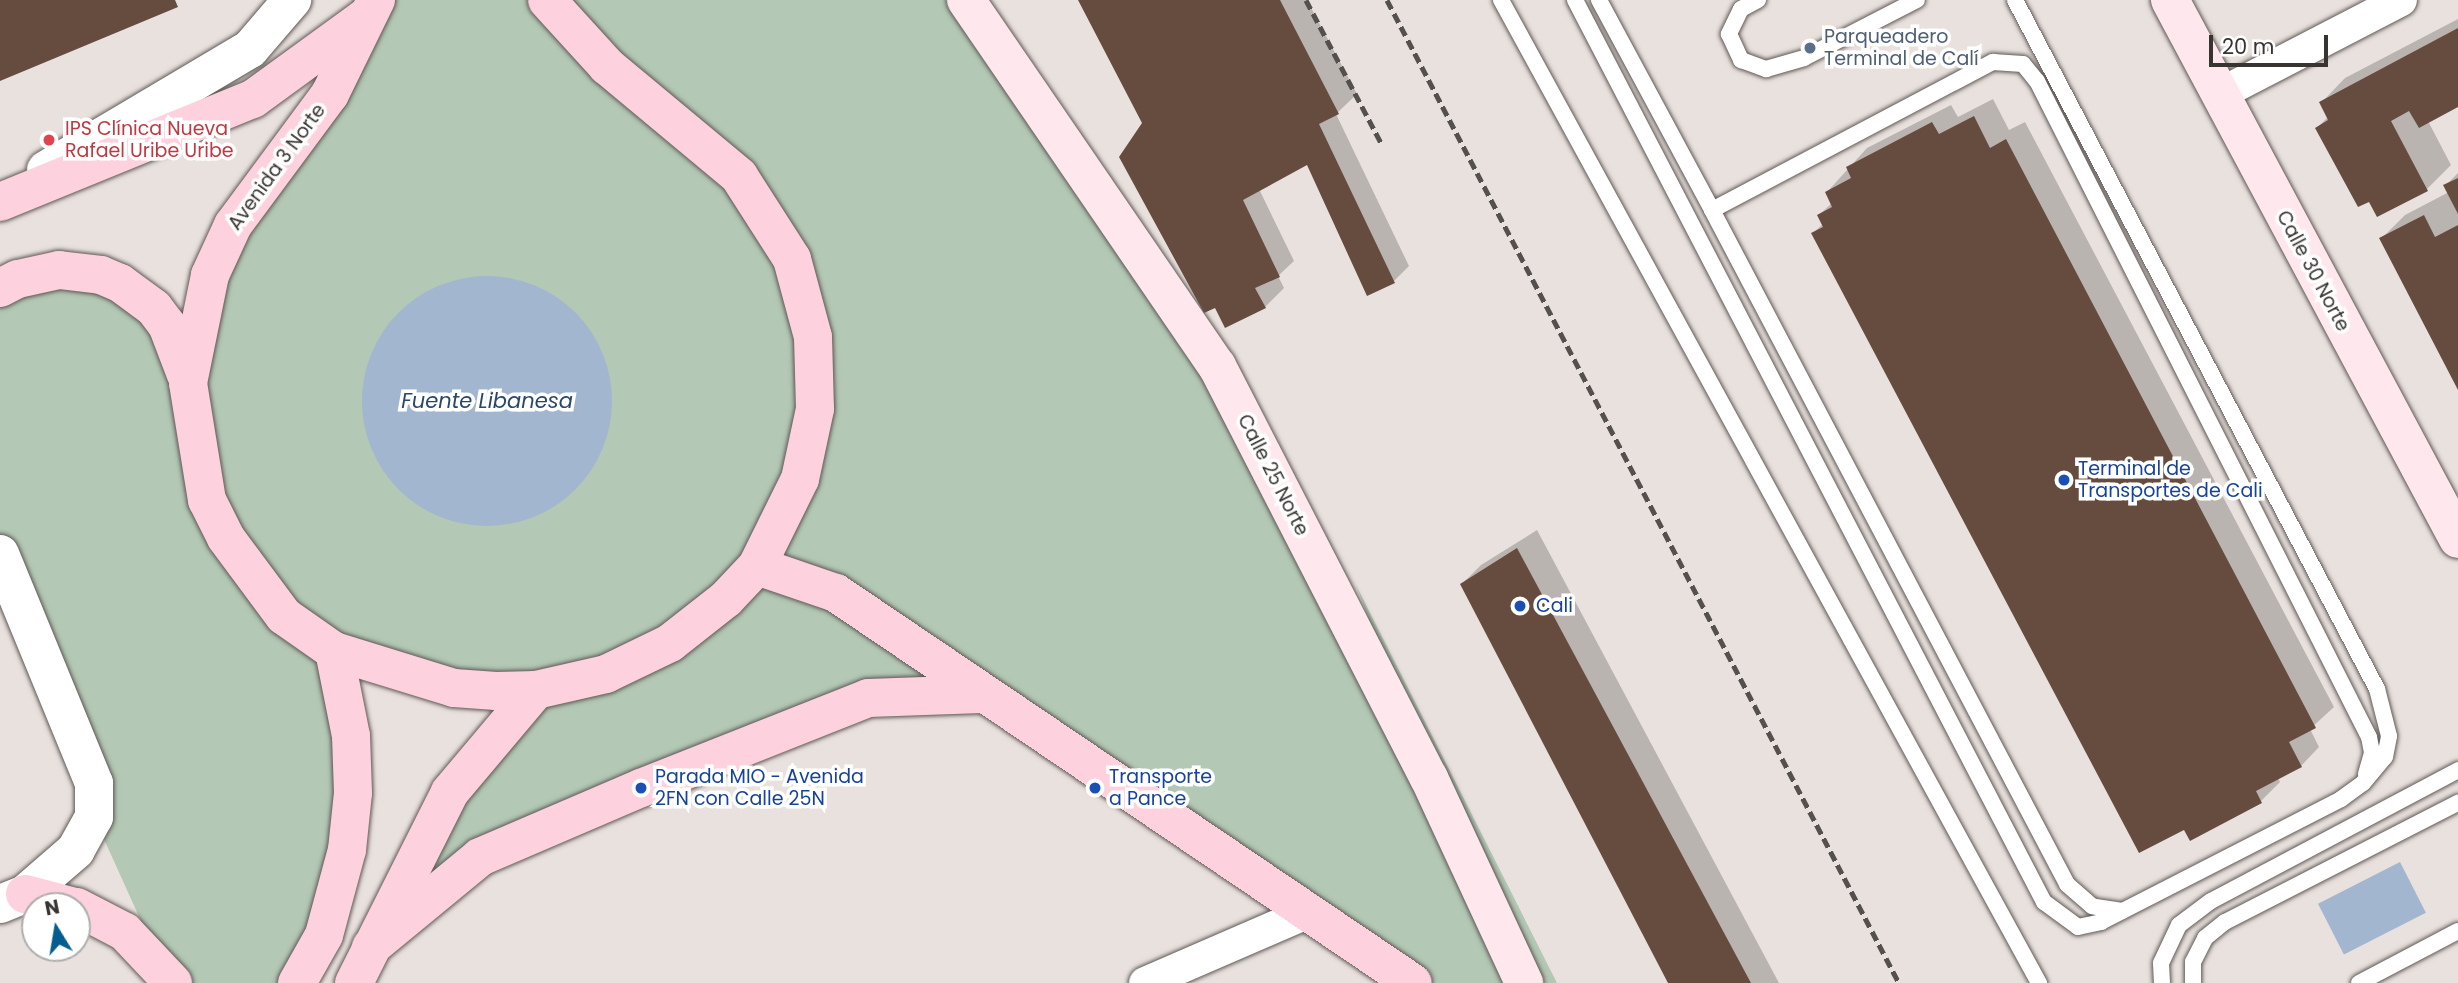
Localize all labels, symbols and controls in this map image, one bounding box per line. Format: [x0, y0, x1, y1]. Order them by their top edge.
scale bar [2213, 21, 2332, 65]
place label: Parqueadero Terminal de Calí [1824, 26, 1979, 70]
text: 20 m [2222, 32, 2275, 61]
marker: Parqueadero Terminal de Calí [1802, 40, 1818, 56]
street label: Avenida 3 Norte [224, 99, 330, 235]
place label: IPS Clínica Nueva Rafael Uribe Uribe [65, 118, 234, 162]
marker: IPS Clínica Nueva Rafael Uribe Uribe [39, 130, 59, 150]
street label: Calle 30 Norte [2272, 207, 2354, 335]
water label: Fuente Libanesa [401, 388, 573, 414]
street label: Calle 25 Norte [1233, 411, 1313, 539]
place label: Terminal de Transportes de Cali [2078, 458, 2263, 502]
marker: Terminal de Transportes de Cali [2056, 472, 2072, 488]
place label: Cali [1536, 595, 1573, 617]
marker: Cali [1510, 596, 1530, 616]
place label: Parada MIO - Avenida 2FN con Calle 25N [655, 766, 864, 810]
place label: Transporte a Pance [1109, 766, 1212, 810]
marker: Parada MIO - Avenida 2FN con Calle 25N [633, 780, 649, 796]
marker: Transporte a Pance [1087, 780, 1103, 796]
north arrow [21, 892, 91, 962]
text: N [43, 893, 62, 922]

